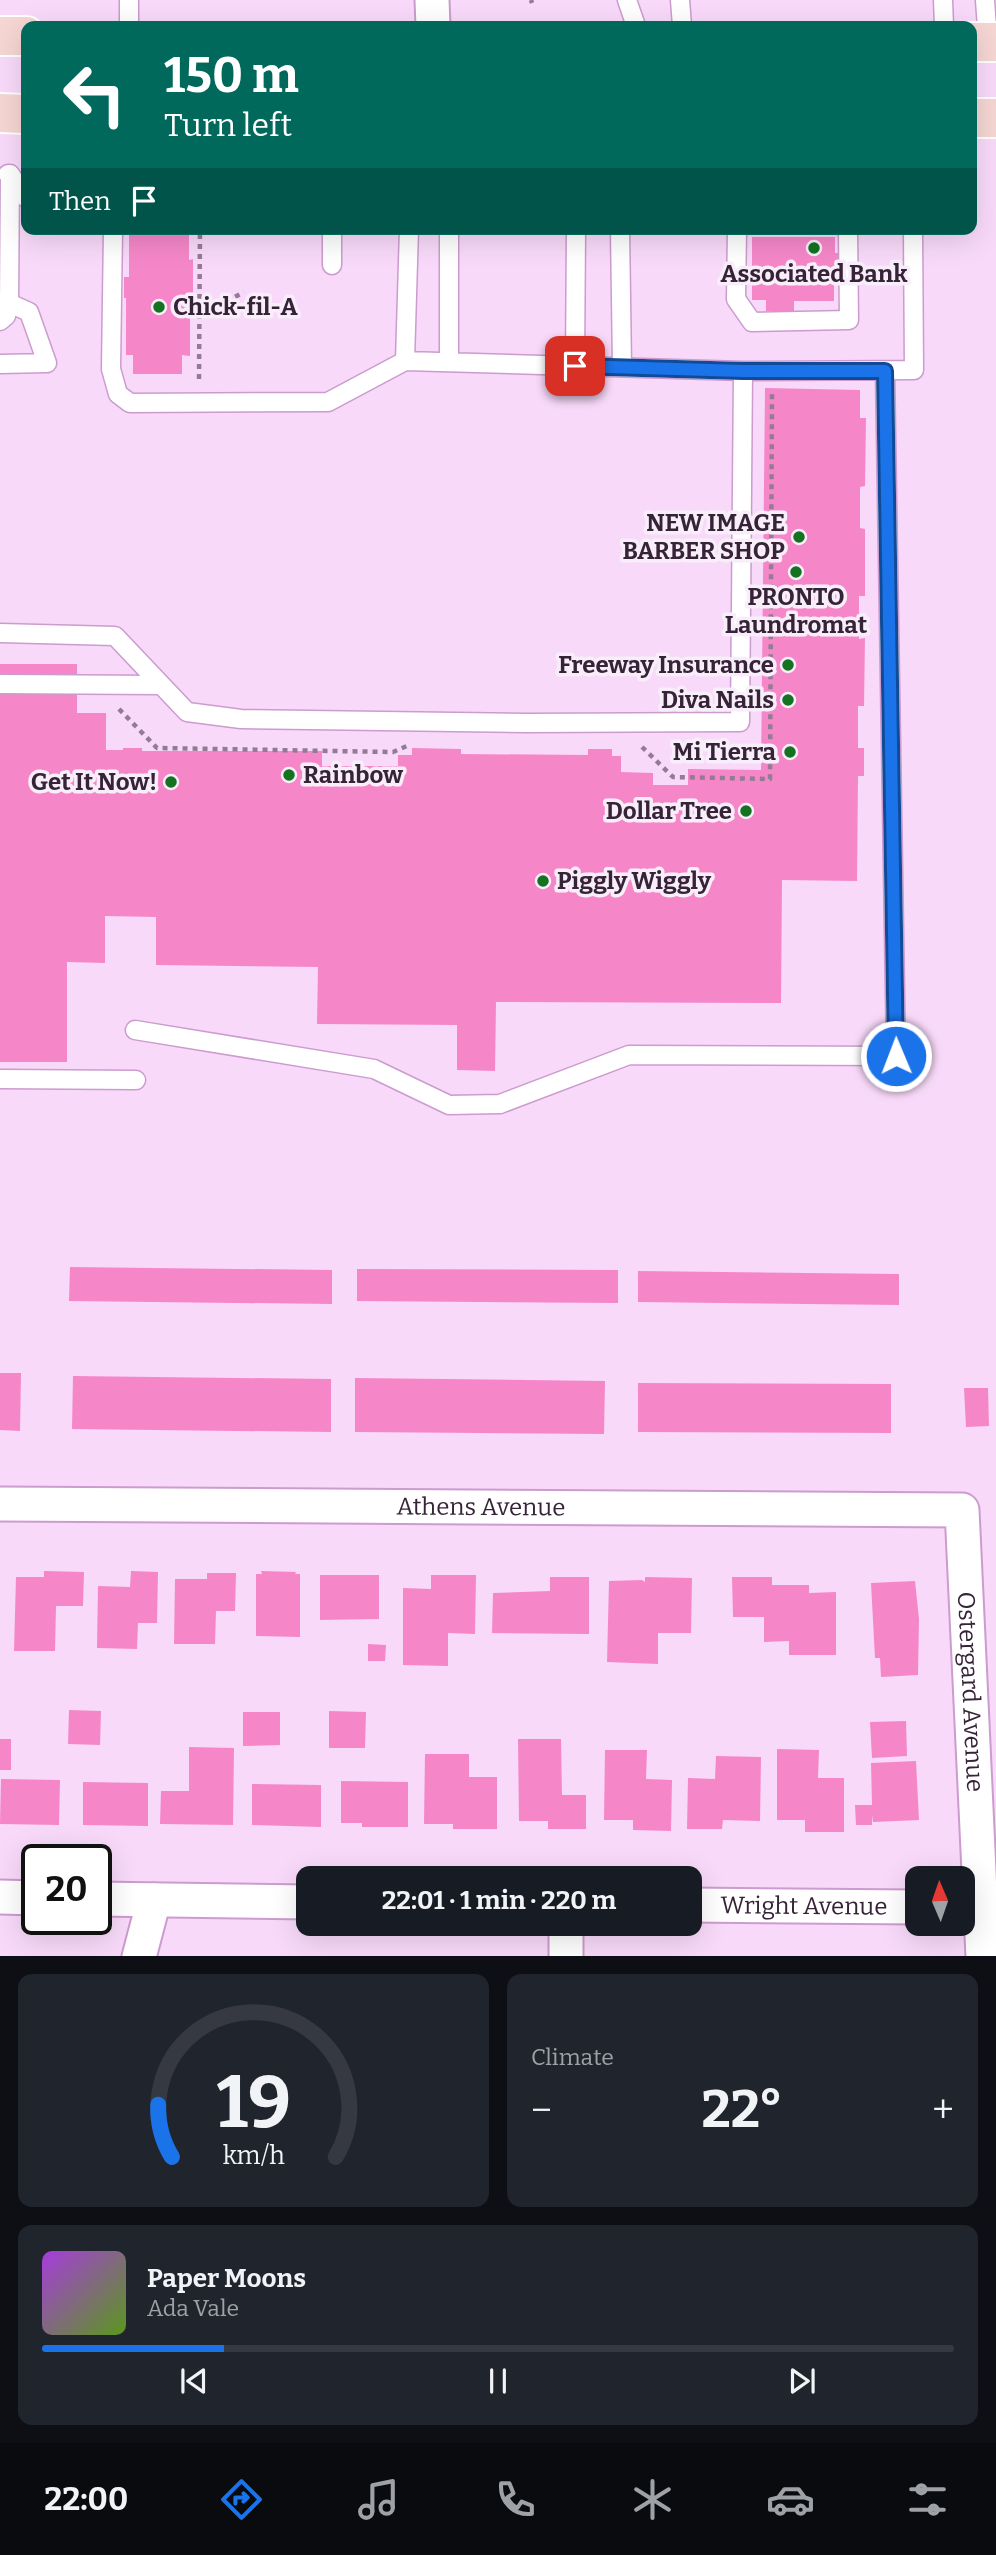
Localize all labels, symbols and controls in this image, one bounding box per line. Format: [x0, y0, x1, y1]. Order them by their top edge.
text: 150 m [164, 46, 299, 105]
icon: left [49, 49, 140, 140]
text: Turn left [164, 106, 292, 144]
icon: arrive [125, 182, 163, 220]
text: Then [49, 186, 111, 217]
marker: Associated Bank [806, 240, 822, 256]
place label: Associated Bank [721, 260, 908, 288]
place label: Chick-fil-A [173, 293, 298, 321]
marker: Chick-fil-A [151, 299, 167, 315]
pin [545, 336, 605, 396]
icon: arrive [556, 347, 594, 385]
place label: NEW IMAGE BARBER SHOP [622, 509, 785, 565]
marker: NEW IMAGE BARBER SHOP [791, 529, 807, 545]
marker: PRONTO Laundromat [788, 564, 804, 580]
place label: PRONTO Laundromat [725, 583, 868, 639]
place label: Freeway Insurance [558, 651, 774, 679]
marker: Freeway Insurance [780, 657, 796, 673]
place label: Diva Nails [661, 686, 774, 714]
marker: Diva Nails [780, 692, 796, 708]
place label: Mi Tierra [673, 738, 777, 766]
marker: Mi Tierra [782, 744, 798, 760]
place label: Rainbow [303, 761, 404, 789]
marker: Rainbow [281, 767, 297, 783]
place label: Get It Now! [31, 768, 157, 796]
marker: Get It Now! [163, 774, 179, 790]
place label: Dollar Tree [606, 797, 732, 825]
marker: Dollar Tree [738, 803, 754, 819]
place label: Piggly Wiggly [557, 867, 712, 895]
marker: Piggly Wiggly [535, 873, 551, 889]
position arrow [859, 1019, 933, 1093]
street label: Athens Avenue [397, 1492, 565, 1522]
street label: Ostergard Avenue [952, 1591, 989, 1793]
speed limit sign: 20 [21, 1844, 112, 1935]
north arrow [905, 1866, 975, 1936]
map controls [905, 1866, 975, 1936]
text: 22:01 · 1 min · 220 m [382, 1885, 616, 1916]
street label: Wright Avenue [720, 1891, 888, 1921]
text: Climate [531, 2043, 614, 2071]
text: 19 [216, 2059, 291, 2146]
text: 22° [701, 2078, 783, 2141]
text: − [531, 2087, 552, 2133]
text: + [932, 2087, 954, 2133]
text: km/h [223, 2140, 285, 2170]
text: Paper Moons [147, 2263, 306, 2294]
text: Ada Vale [147, 2294, 239, 2322]
icon: previous [175, 2362, 213, 2400]
icon: pause [479, 2362, 517, 2400]
icon: next [783, 2362, 821, 2400]
icon: directions [217, 2475, 266, 2524]
icon: music [354, 2475, 403, 2524]
icon: phone [491, 2475, 540, 2524]
icon: climate [628, 2475, 677, 2524]
icon: car [766, 2475, 815, 2524]
icon: filters [903, 2475, 952, 2524]
text: 22:00 [44, 2480, 128, 2518]

